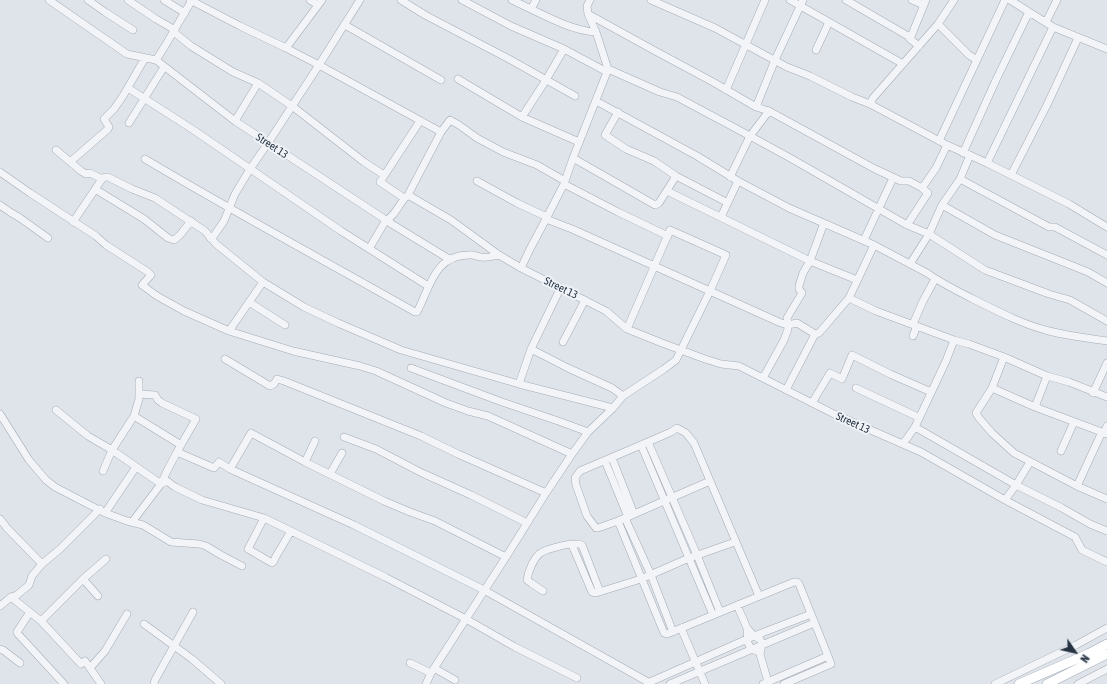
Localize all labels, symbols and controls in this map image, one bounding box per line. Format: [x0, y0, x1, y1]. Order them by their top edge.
street label: Street 13 [253, 131, 291, 161]
street label: Street 13 [542, 274, 580, 302]
street label: Street 13 [834, 410, 872, 436]
north arrow [1055, 632, 1095, 672]
text: N [1078, 653, 1092, 665]

